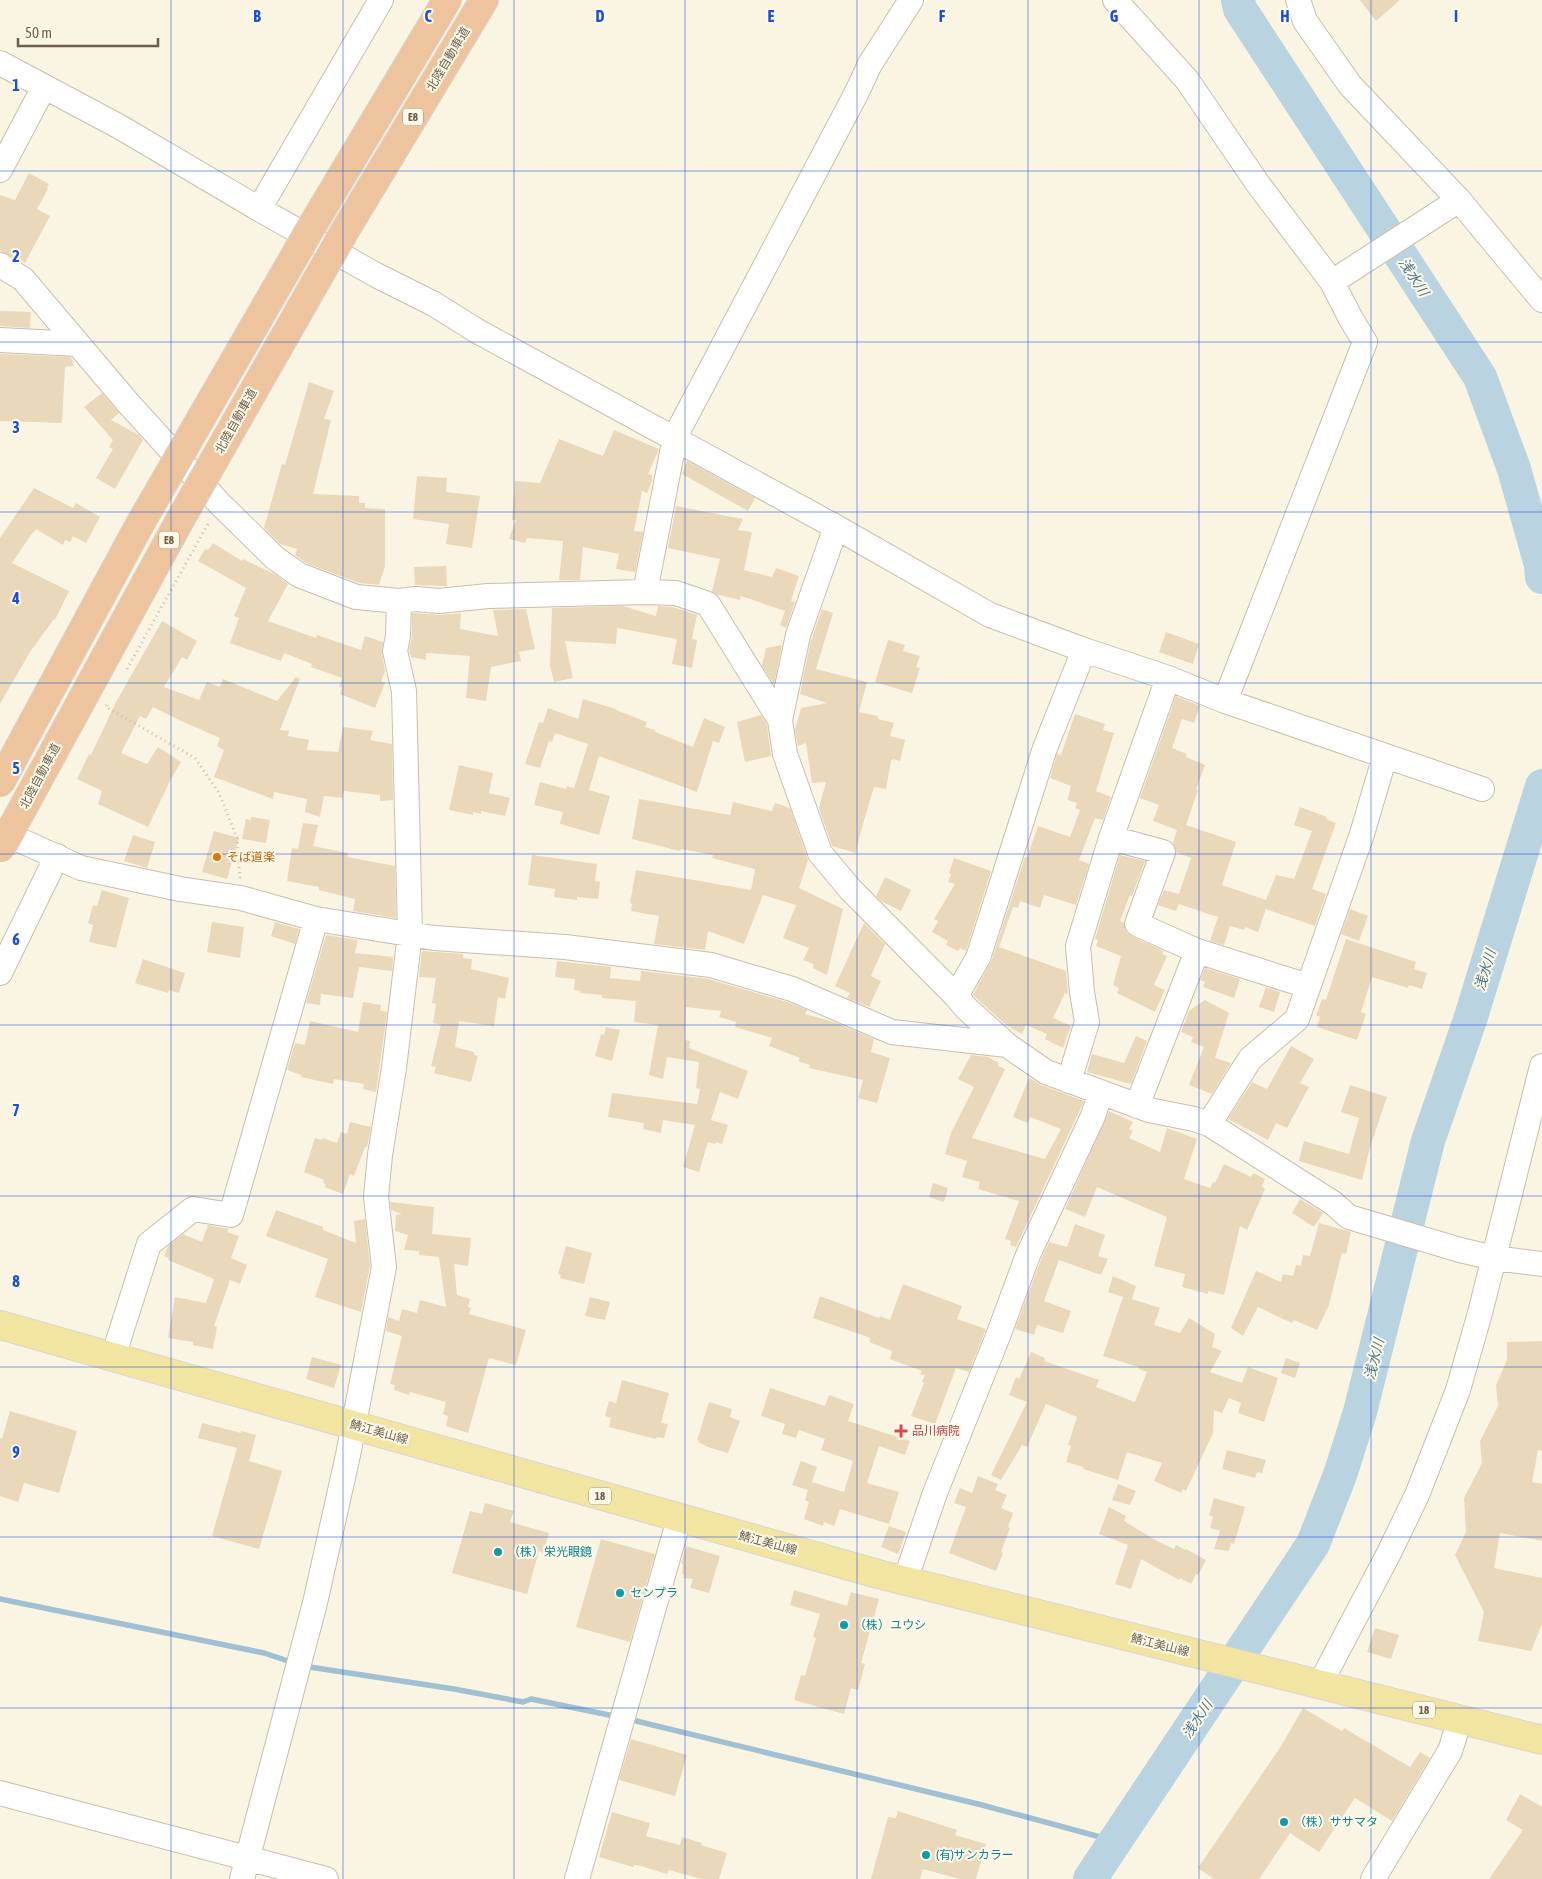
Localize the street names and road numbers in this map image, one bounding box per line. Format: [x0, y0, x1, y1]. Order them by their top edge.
street label: 北陸自動車道 [423, 25, 473, 93]
road number: E8 [403, 108, 423, 125]
street label: 北陸自動車道 [212, 386, 260, 456]
road number: E8 [159, 532, 179, 548]
street label: 北陸自動車道 [17, 741, 63, 811]
street label: 鯖江美山線 [348, 1417, 410, 1447]
road number: 18 [589, 1488, 611, 1504]
street label: 鯖江美山線 [737, 1528, 799, 1558]
street label: 鯖江美山線 [1129, 1631, 1191, 1659]
road number: 18 [1413, 1702, 1435, 1718]

